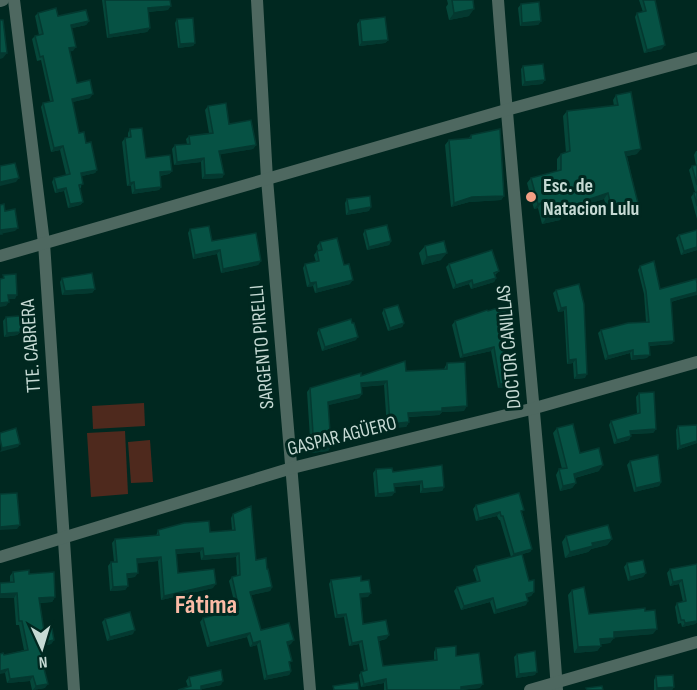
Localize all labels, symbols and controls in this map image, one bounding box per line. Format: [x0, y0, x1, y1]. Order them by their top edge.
place label: Esc. de Natacion Lulu [543, 174, 639, 221]
marker: Esc. de Natacion Lulu [524, 190, 538, 204]
street label: SARGENTO PIRELLI [245, 284, 279, 410]
street label: DOCTOR CANILLAS [492, 284, 526, 410]
street label: TTE. CABRERA [16, 298, 46, 394]
street label: GASPAR AGÜERO [285, 411, 399, 461]
district label: Fátima [175, 590, 237, 621]
north arrow [12, 618, 72, 678]
text: N [38, 652, 48, 671]

